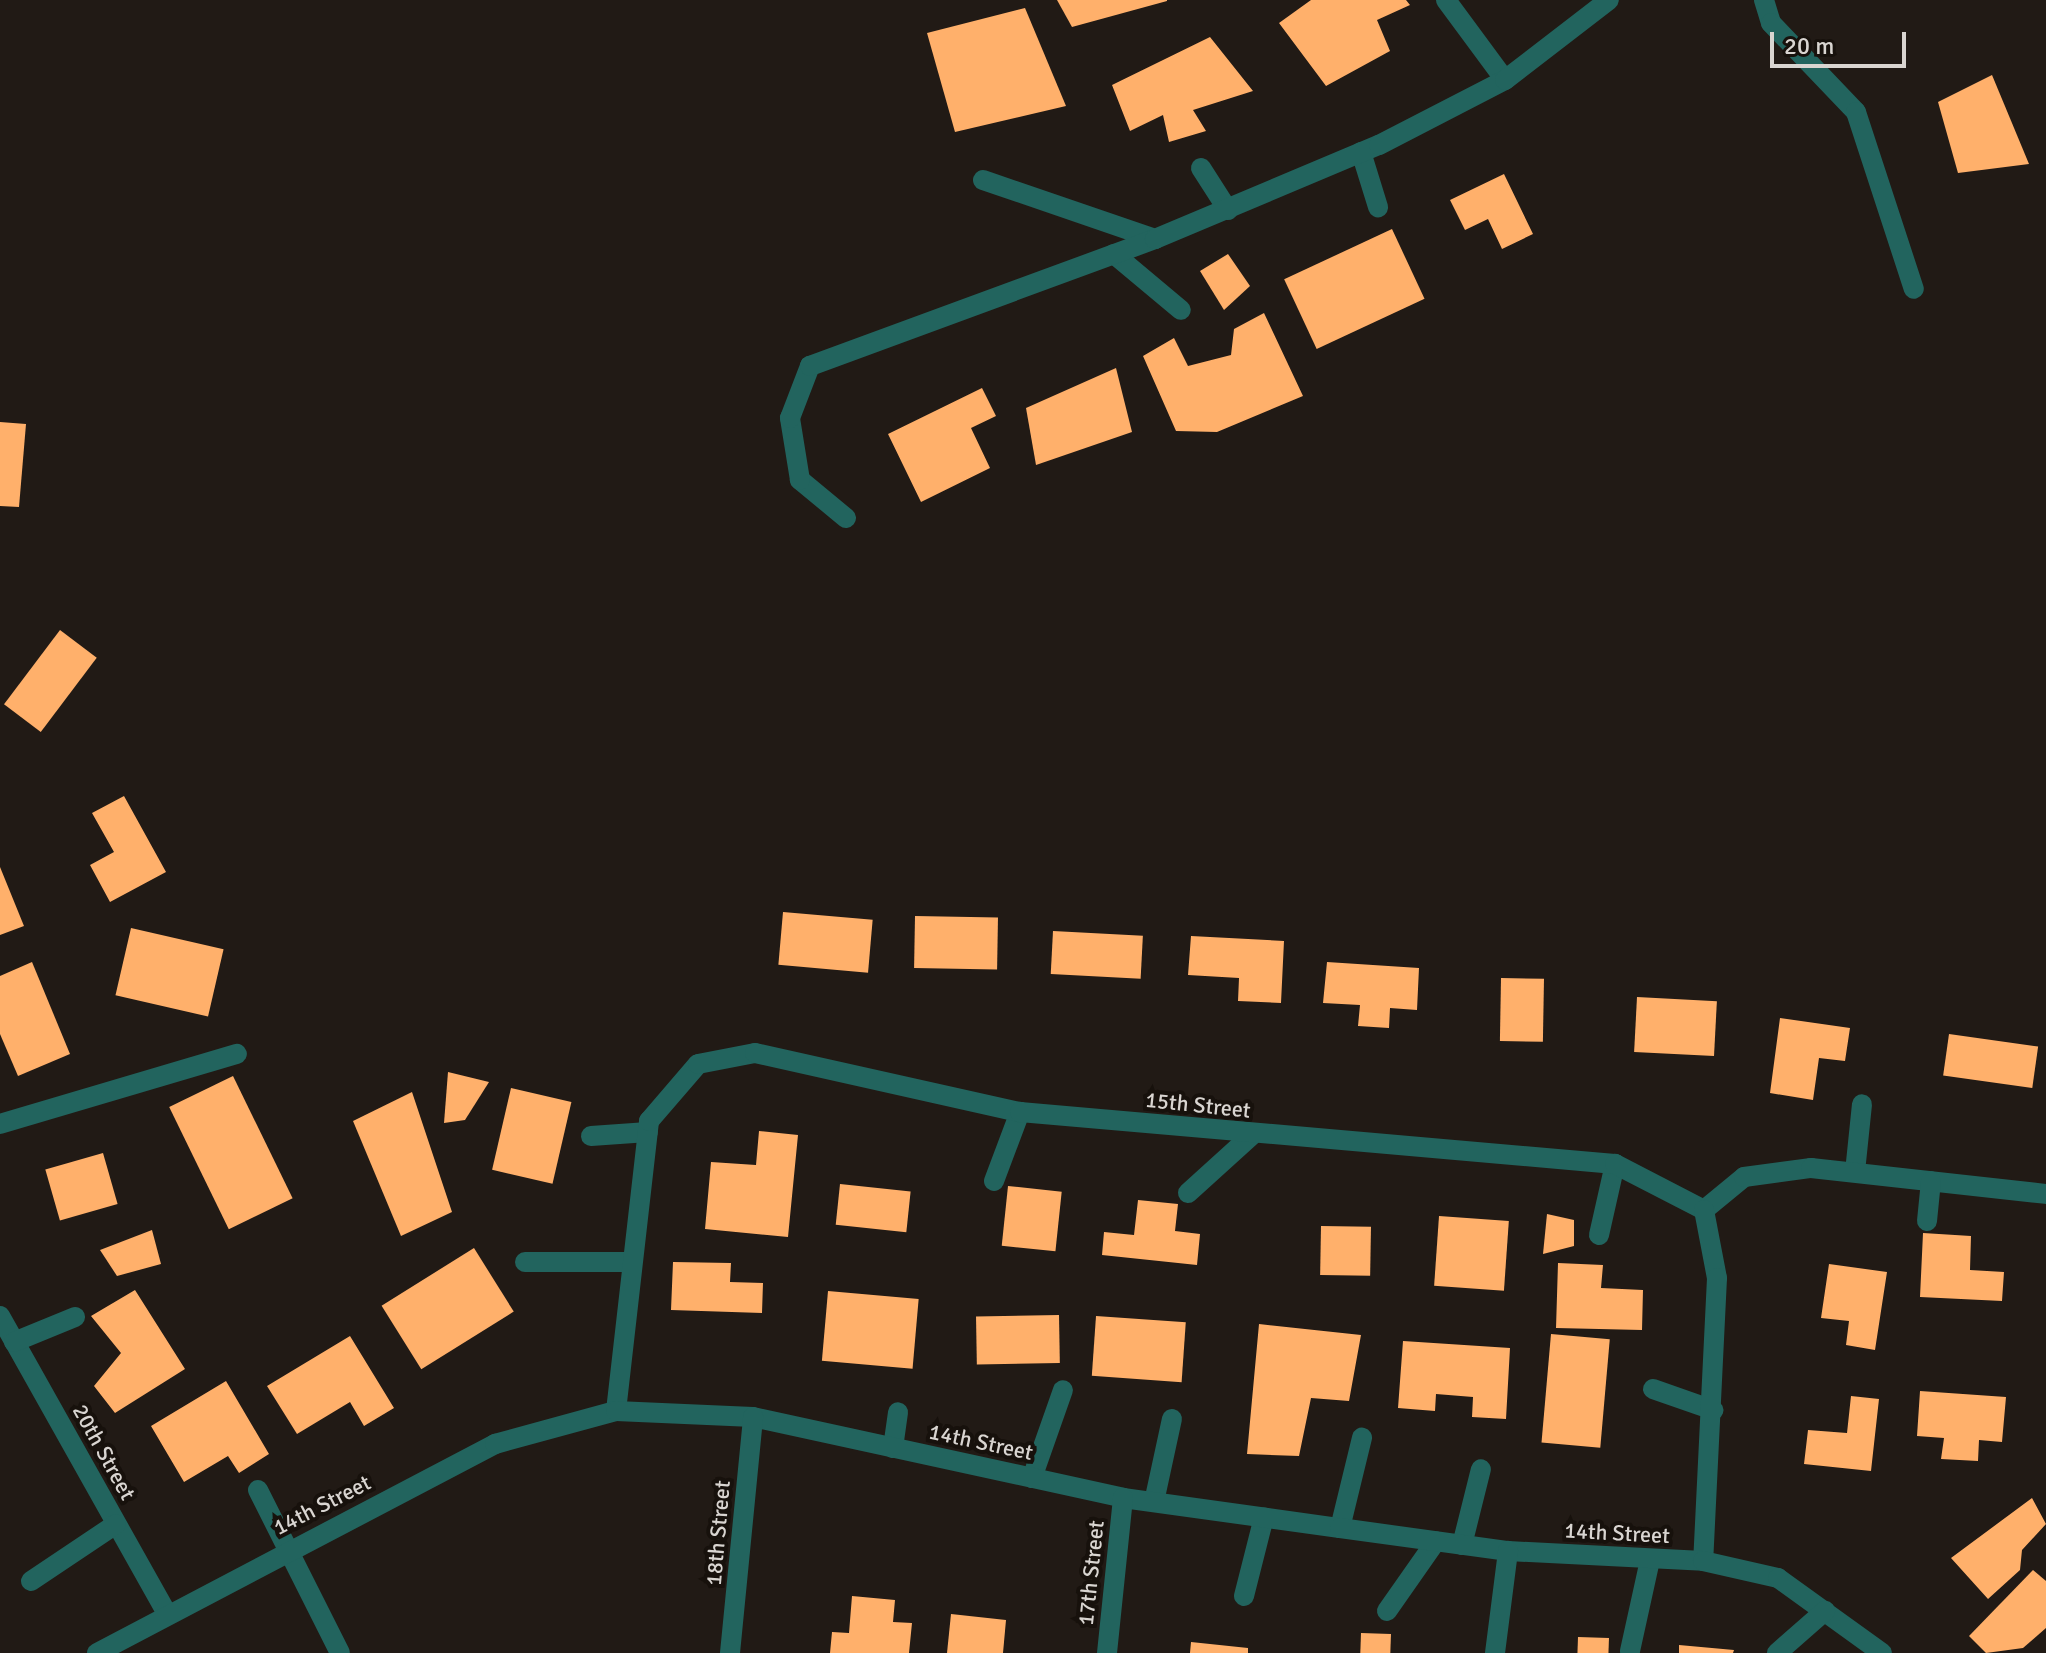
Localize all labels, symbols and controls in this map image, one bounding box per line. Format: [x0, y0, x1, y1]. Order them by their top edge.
scale bar [1774, 16, 1910, 66]
text: 20 m [1784, 31, 1834, 61]
street label: 15th Street [1144, 1086, 1252, 1124]
street label: 20th Street [67, 1399, 141, 1505]
street label: 14th Street [927, 1418, 1035, 1466]
street label: 14th Street [269, 1469, 375, 1541]
street label: 18th Street [700, 1479, 736, 1587]
street label: 14th Street [1564, 1517, 1670, 1549]
street label: 17th Street [1072, 1519, 1110, 1627]

